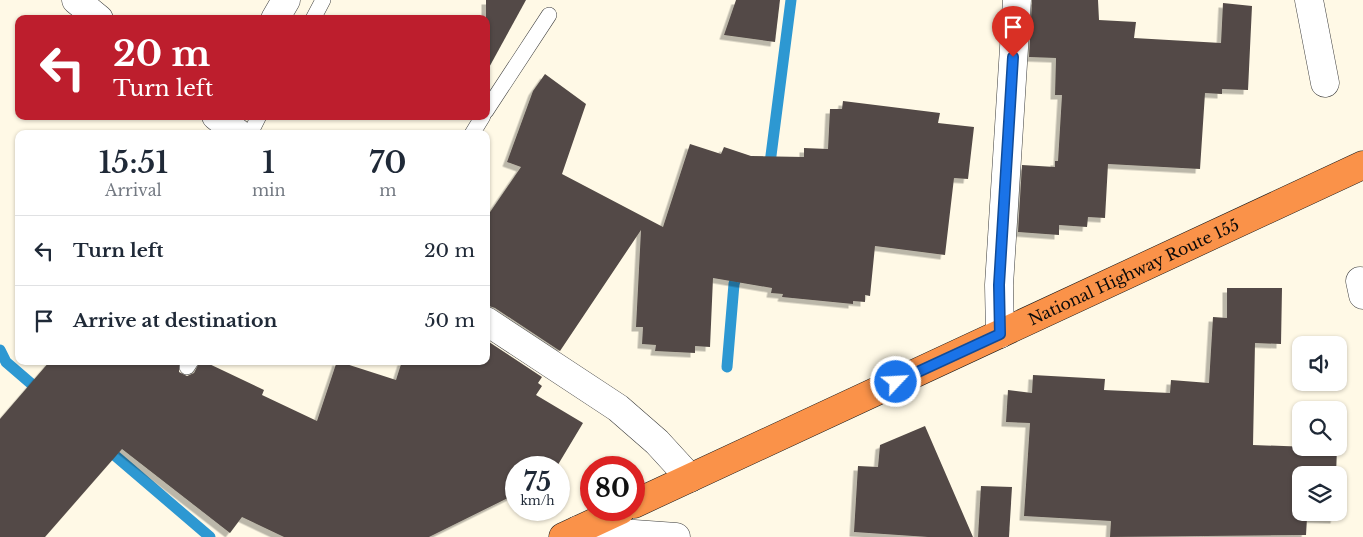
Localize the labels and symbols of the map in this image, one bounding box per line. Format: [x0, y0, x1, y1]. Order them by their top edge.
pin [992, 6, 1034, 57]
street label: National Highway Route 155 [1025, 214, 1242, 329]
position arrow [869, 355, 921, 407]
speed limit sign: 80 [580, 456, 645, 521]

